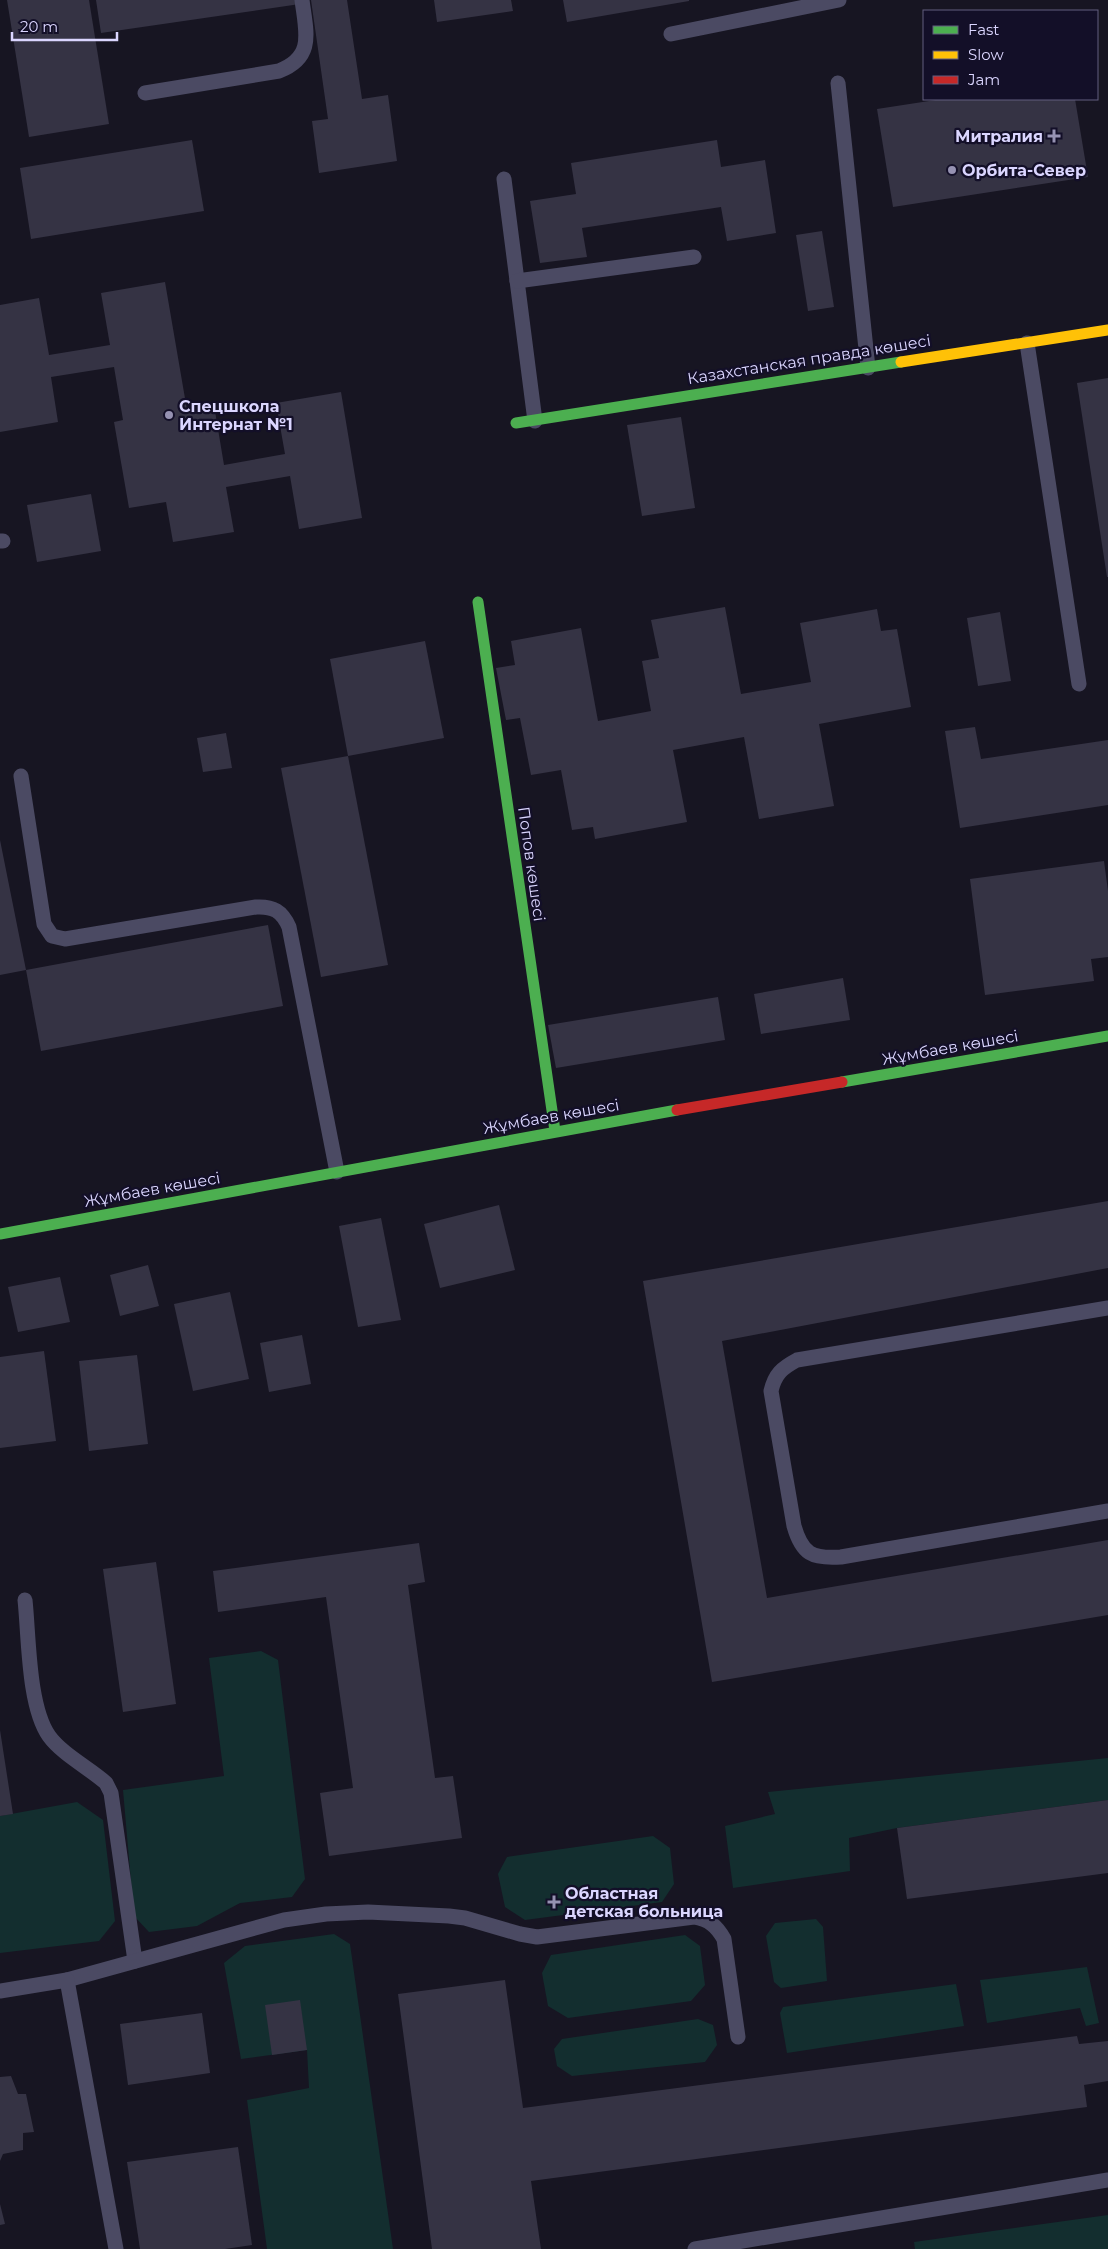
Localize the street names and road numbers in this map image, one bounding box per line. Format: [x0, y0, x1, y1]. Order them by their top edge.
street label: Казахстанская правда көшесі [686, 331, 932, 388]
street label: Попов көшесі [514, 806, 549, 923]
street label: Жұмбаев көшесі [880, 1026, 1020, 1069]
street label: Жұмбаев көшесі [481, 1095, 621, 1138]
street label: Жұмбаев көшесі [82, 1168, 222, 1211]

